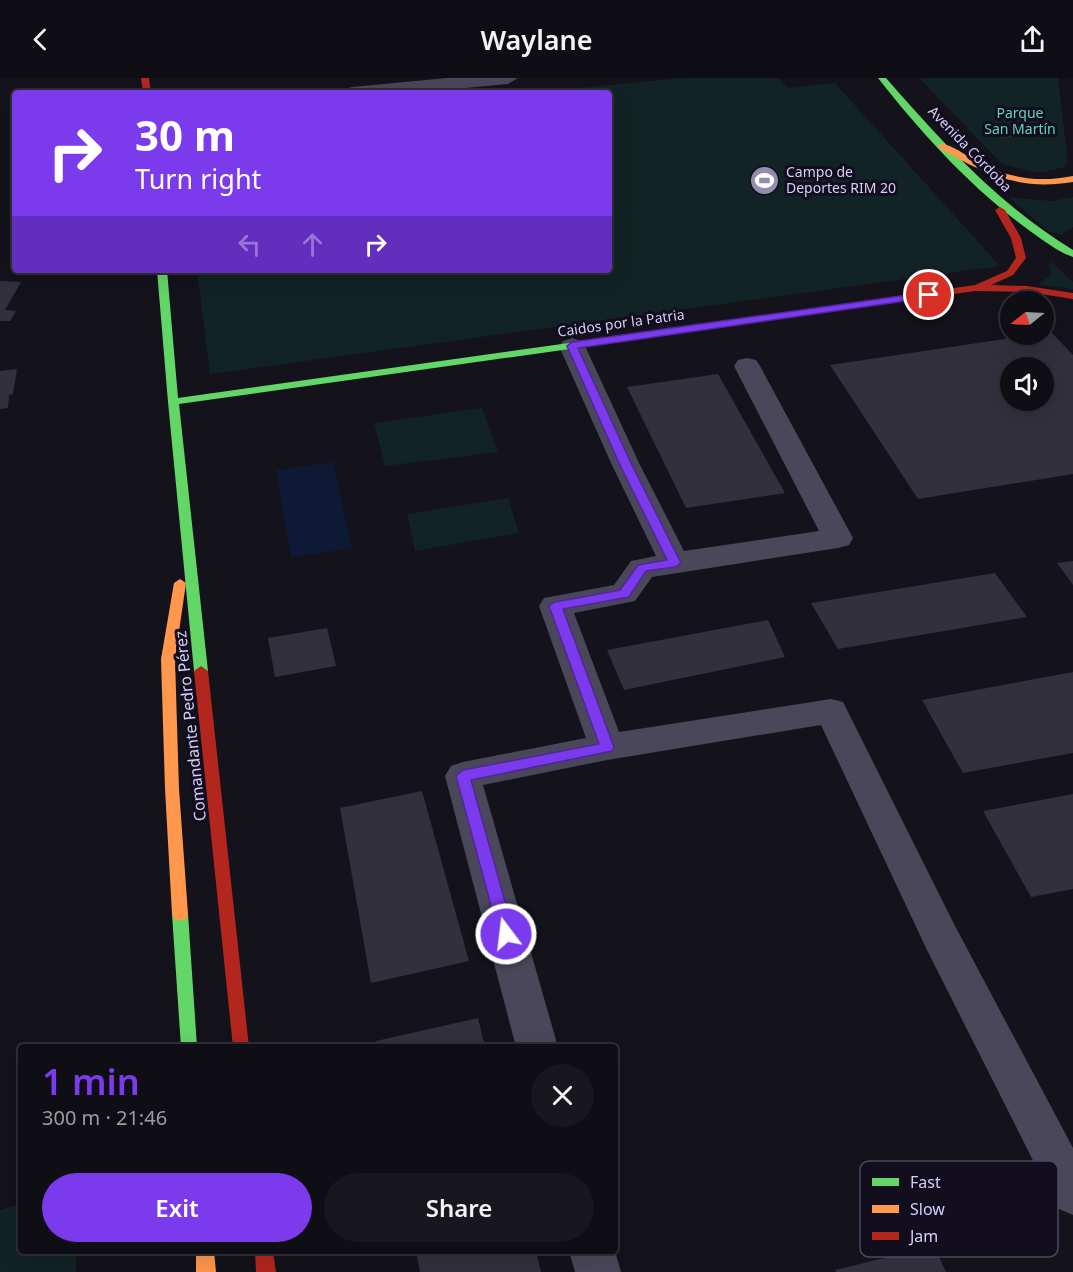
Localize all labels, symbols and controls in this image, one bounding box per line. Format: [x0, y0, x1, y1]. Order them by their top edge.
text: Waylane [480, 21, 593, 58]
icon: back [24, 23, 57, 56]
icon: share [1016, 23, 1049, 56]
street label: Avenida Córdoba [924, 102, 1016, 196]
park label: Parque San Martín [984, 103, 1056, 138]
text: 30 m [135, 106, 235, 163]
icon: right [36, 114, 114, 192]
text: Turn right [135, 160, 261, 197]
place label: Campo de Deportes RIM 20 [786, 162, 896, 197]
sports icon: Campo de Deportes RIM 20 [749, 164, 781, 196]
icon: left [233, 228, 266, 261]
icon: ahead [296, 228, 329, 261]
icon: right [359, 228, 392, 261]
pin [903, 269, 954, 320]
icon: arrive [912, 278, 945, 311]
north arrow [1000, 291, 1054, 345]
map controls [1000, 291, 1054, 411]
street label: Caidos por la Patria [556, 304, 686, 341]
button: sound [1000, 357, 1054, 411]
street label: Comandante Pedro Pérez [169, 630, 211, 822]
position arrow [474, 902, 538, 966]
text: 1 min [42, 1057, 140, 1106]
button: close [531, 1064, 594, 1127]
text: 300 m · 21:46 [42, 1104, 167, 1131]
legend [860, 1161, 1058, 1257]
text: Fast [910, 1171, 941, 1193]
button: Exit [42, 1173, 312, 1242]
button: Share [324, 1173, 594, 1242]
text: Slow [910, 1198, 945, 1220]
text: Jam [908, 1225, 938, 1247]

